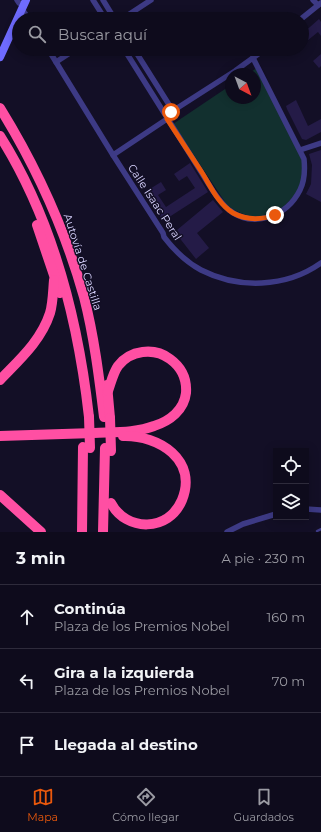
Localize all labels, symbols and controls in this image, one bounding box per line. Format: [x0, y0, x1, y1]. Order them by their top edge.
search box [12, 12, 309, 56]
icon: search [26, 23, 48, 45]
text: Buscar aquí [58, 25, 147, 44]
north arrow [225, 68, 261, 104]
route start [162, 103, 180, 121]
street label: Calle Isaac Peral [125, 161, 185, 243]
route end [266, 206, 284, 224]
street label: Autovía de Castilla [61, 212, 105, 312]
map controls [273, 448, 309, 520]
button: locate [273, 448, 309, 484]
button: layers [273, 484, 309, 520]
text: 3 min [16, 548, 66, 568]
text: A pie · 230 m [222, 550, 305, 566]
text: Continúa [54, 599, 126, 618]
icon: ahead [16, 606, 38, 628]
text: 160 m [267, 609, 305, 625]
text: Plaza de los Premios Nobel [54, 618, 230, 634]
text: Gira a la izquierda [54, 663, 194, 682]
icon: left [16, 670, 38, 692]
text: 70 m [272, 673, 305, 689]
text: Plaza de los Premios Nobel [54, 682, 230, 698]
icon: arrive [16, 734, 38, 756]
text: Llegada al destino [54, 735, 198, 754]
tab: Mapa [27, 786, 58, 824]
tab: Cómo llegar [112, 786, 179, 824]
tab: Guardados [234, 786, 294, 824]

